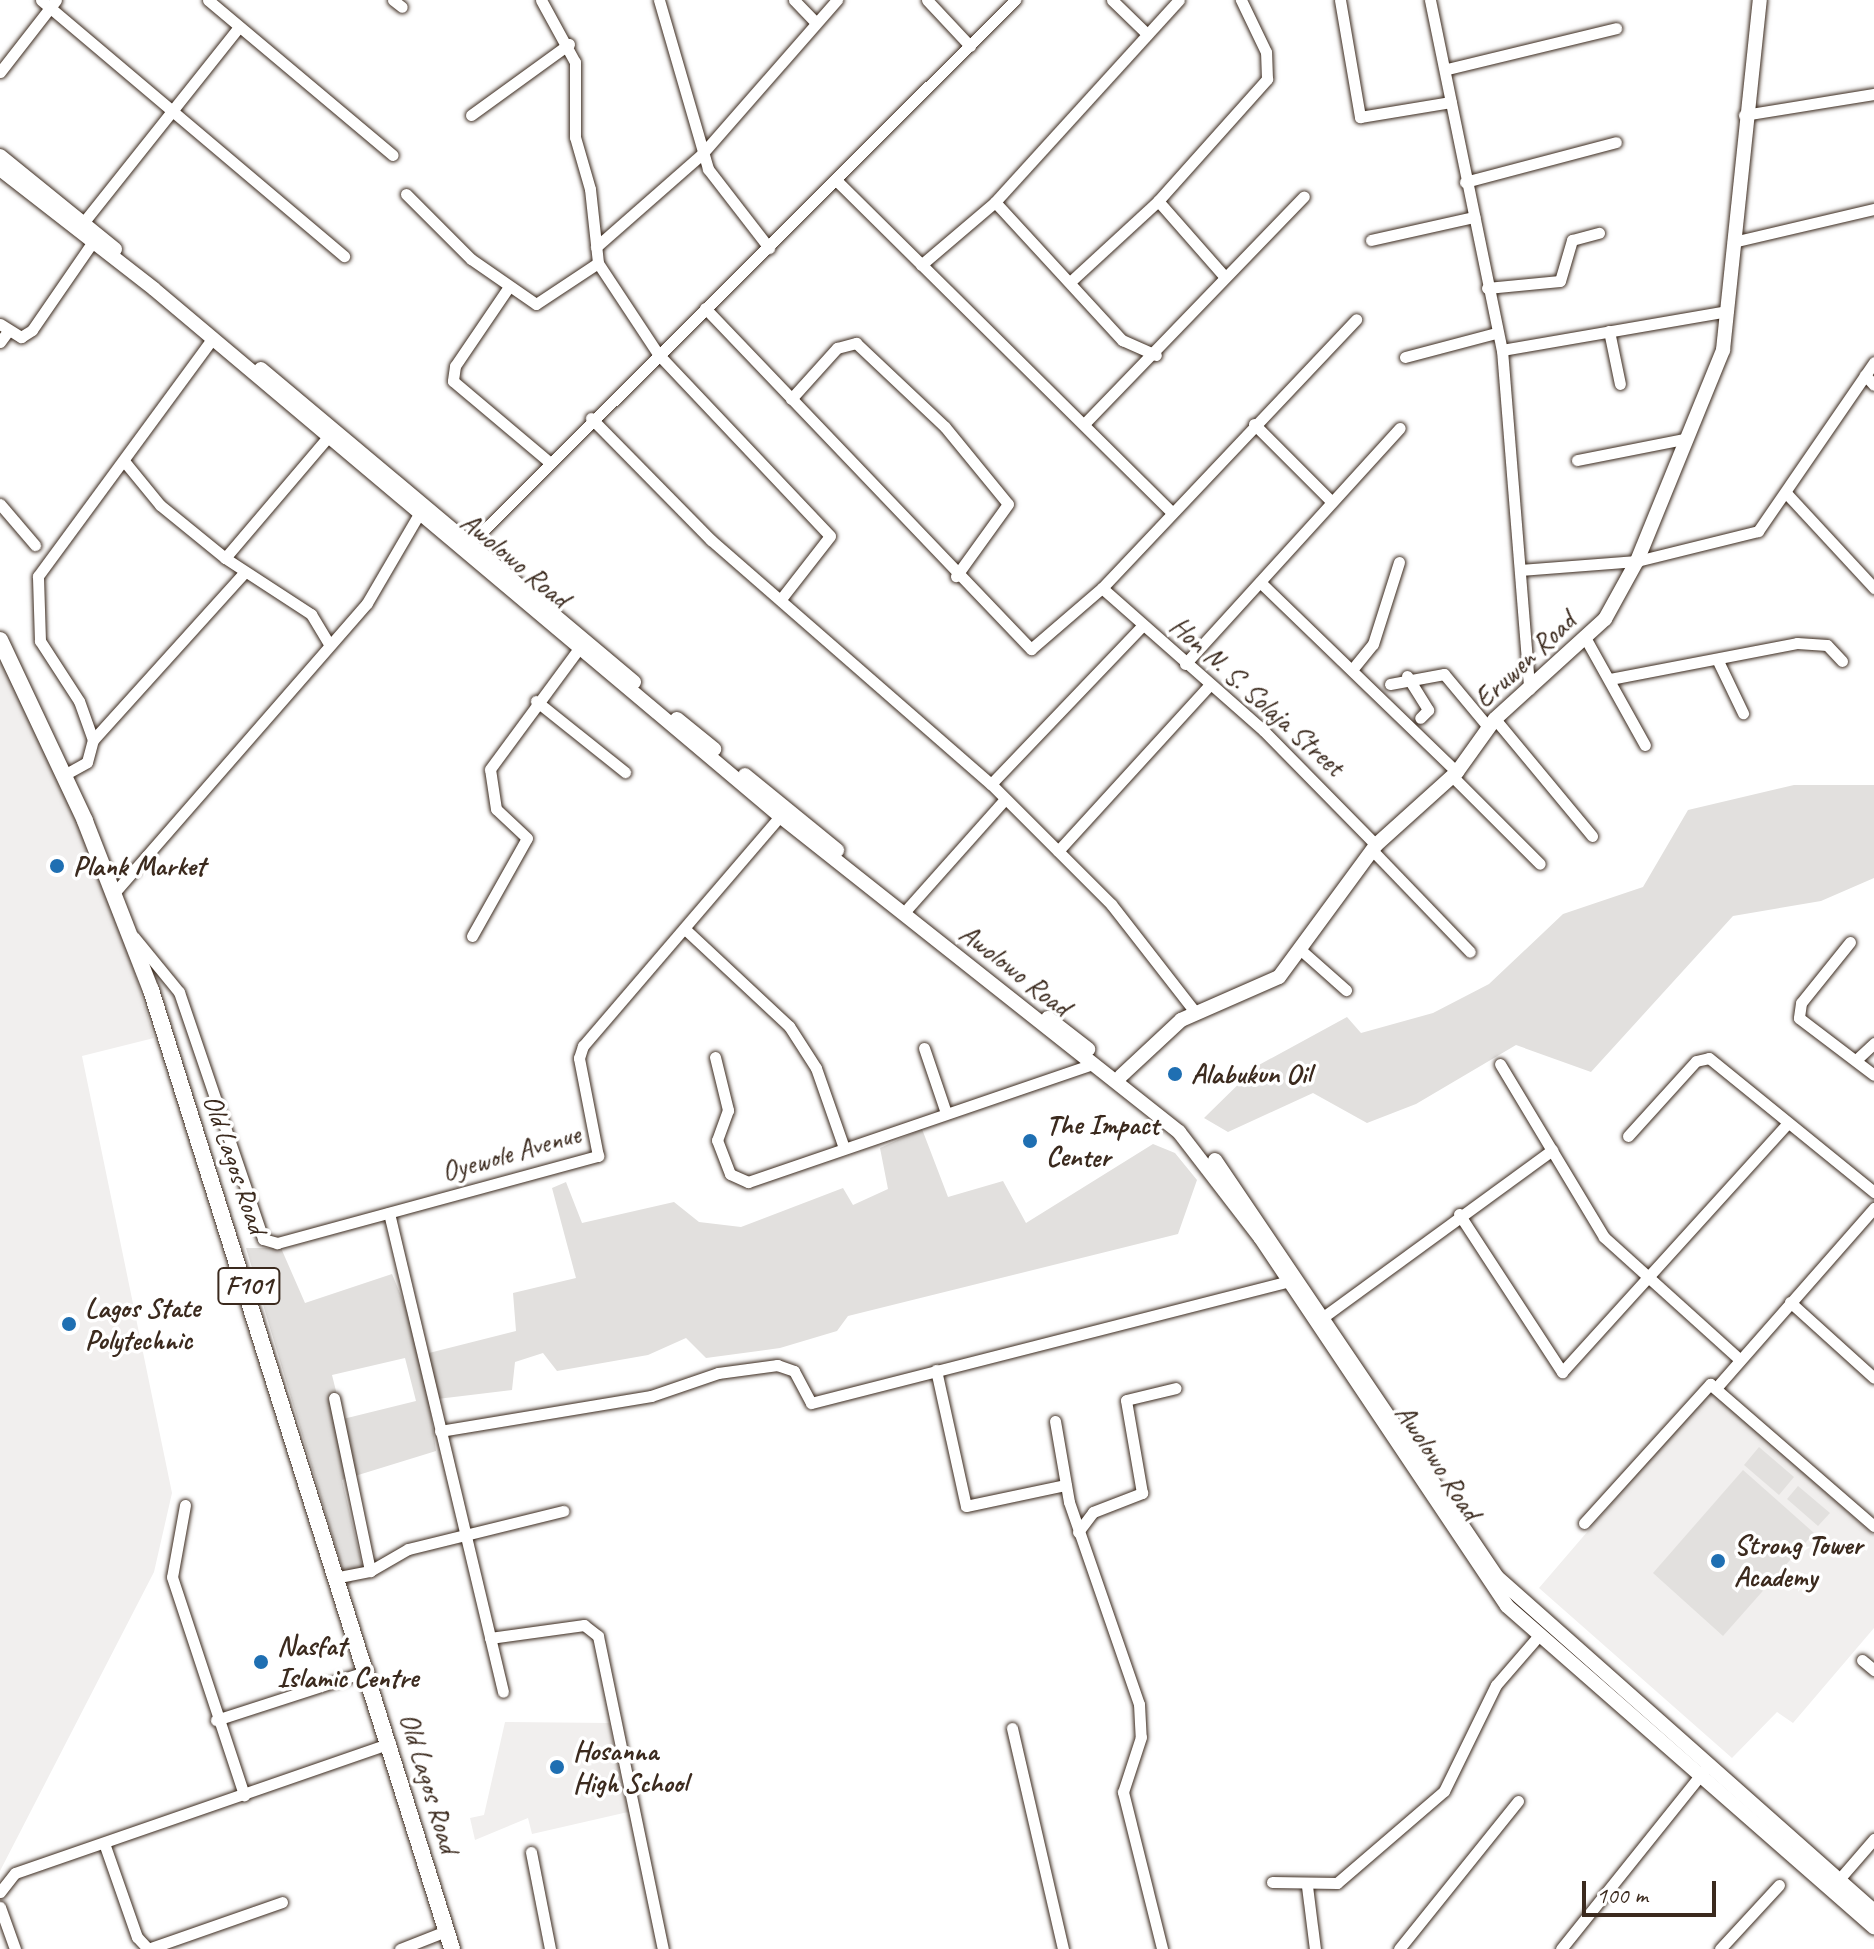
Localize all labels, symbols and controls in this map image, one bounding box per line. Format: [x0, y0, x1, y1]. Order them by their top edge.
street label: Awolowo Road [454, 505, 576, 615]
street label: Eruwen Road [1468, 605, 1582, 715]
street label: Hon N. S. Solaja Street [1162, 609, 1352, 783]
place label: Plank Market [73, 849, 206, 883]
marker: Plank Market [48, 857, 66, 875]
street label: Awolowo Road [953, 916, 1077, 1024]
place label: Alabukun Oil [1191, 1057, 1311, 1091]
marker: Alabukun Oil [1166, 1065, 1184, 1083]
street label: Old Lagos Road [196, 1090, 274, 1238]
place label: The Impact Center [1046, 1108, 1159, 1174]
street label: Oyewole Avenue [438, 1117, 584, 1189]
marker: The Impact Center [1021, 1132, 1039, 1150]
road number: F101 [217, 1264, 281, 1308]
place label: Lagos State Polytechnic [85, 1291, 201, 1357]
marker: Lagos State Polytechnic [60, 1315, 78, 1333]
street label: Awolowo Road [1388, 1398, 1488, 1526]
place label: Strong Tower Academy [1734, 1528, 1862, 1594]
marker: Strong Tower Academy [1709, 1552, 1727, 1570]
place label: Nasfat Islamic Centre [277, 1629, 418, 1695]
marker: Nasfat Islamic Centre [252, 1653, 270, 1671]
street label: Old Lagos Road [392, 1709, 466, 1857]
place label: Hosanna High School [573, 1734, 686, 1800]
marker: Hosanna High School [548, 1758, 566, 1776]
scale bar [1586, 1865, 1720, 1915]
text: 100 m [1596, 1880, 1648, 1910]

